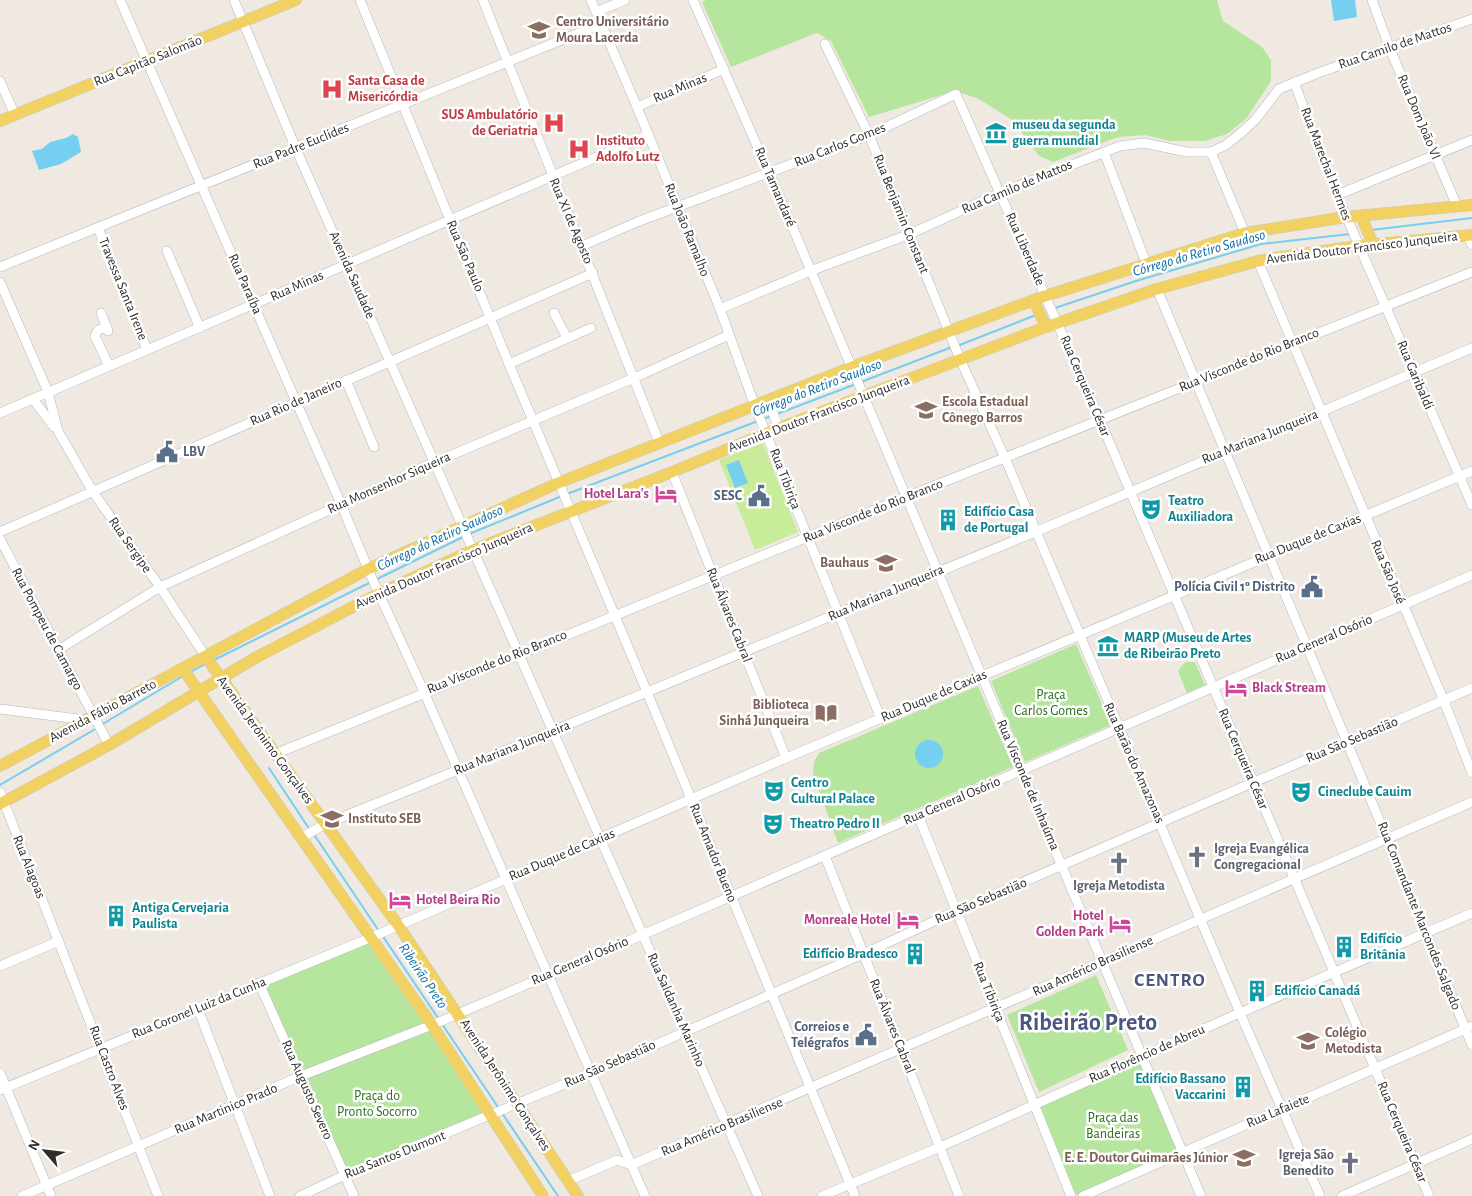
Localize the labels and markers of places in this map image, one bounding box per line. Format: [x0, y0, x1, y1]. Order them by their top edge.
place label: Centro Universitário Moura Lacerda [556, 15, 669, 45]
school or university icon: Centro Universitário Moura Lacerda [526, 17, 552, 43]
place label: Santa Casa de Misericórdia [348, 74, 425, 104]
hospital icon: Santa Casa de Misericórdia [319, 76, 345, 102]
place label: SUS Ambulatório de Geriatria [441, 108, 538, 138]
hospital icon: SUS Ambulatório de Geriatria [541, 110, 567, 136]
place label: museu da segunda guerra mundial [1012, 118, 1116, 148]
museum icon: museu da segunda guerra mundial [983, 120, 1009, 146]
place label: Instituto Adolfo Lutz [596, 134, 660, 164]
hospital icon: Instituto Adolfo Lutz [566, 136, 592, 162]
place label: Escola Estadual Cônego Barros [942, 395, 1028, 425]
school or university icon: Escola Estadual Cônego Barros [913, 397, 939, 423]
public building icon: LBV [154, 439, 180, 465]
place label: LBV [183, 445, 206, 459]
hotel icon: Hotel Lara's [653, 481, 679, 507]
public building icon: SESC [746, 483, 772, 509]
place label: Hotel Lara's [584, 487, 649, 501]
place label: SESC [714, 489, 743, 503]
place label: Teatro Auxiliadora [1168, 494, 1234, 524]
theatre icon: Teatro Auxiliadora [1138, 496, 1164, 522]
place label: Edifício Casa de Portugal [964, 505, 1035, 535]
building icon: Edifício Casa de Portugal [935, 507, 961, 533]
school or university icon: Bauhaus [873, 550, 899, 576]
place label: Bauhaus [820, 556, 869, 570]
public building icon: Polícia Civil 1º Distrito [1299, 574, 1325, 600]
place label: Polícia Civil 1º Distrito [1174, 580, 1295, 594]
place label: MARP (Museu de Artes de Ribeirão Preto [1124, 631, 1251, 661]
museum icon: MARP (Museu de Artes de Ribeirão Preto [1095, 633, 1121, 659]
hotel icon: Black Stream [1223, 675, 1249, 701]
place label: Black Stream [1252, 681, 1326, 695]
place label: Biblioteca Sinhá Junqueira [719, 698, 809, 728]
library icon: Biblioteca Sinhá Junqueira [813, 700, 839, 726]
place label: Centro Cultural Palace [791, 776, 875, 806]
theatre icon: Centro Cultural Palace [761, 778, 787, 804]
theatre icon: Cineclube Cauim [1288, 779, 1314, 805]
place label: Cineclube Cauim [1318, 785, 1412, 799]
school or university icon: Instituto SEB [319, 806, 345, 832]
theatre icon: Theatro Pedro II [760, 811, 786, 837]
place label: Instituto SEB [348, 812, 421, 826]
place label: Theatro Pedro II [790, 817, 880, 831]
place label: Igreja Evangélica Congregacional [1214, 842, 1309, 872]
church icon: Igreja Evangélica Congregacional [1184, 844, 1210, 870]
church icon: Igreja Metodista [1106, 850, 1132, 876]
place label: Igreja Metodista [1073, 879, 1165, 893]
hotel icon: Hotel Beira Rio [387, 887, 413, 913]
place label: Hotel Beira Rio [416, 893, 500, 907]
place label: Antiga Cervejaria Paulista [132, 901, 229, 931]
building icon: Antiga Cervejaria Paulista [103, 903, 129, 929]
hotel icon: Monreale Hotel [895, 907, 921, 933]
place label: Hotel Golden Park [1036, 909, 1104, 939]
hotel icon: Hotel Golden Park [1107, 911, 1133, 937]
place label: Monreale Hotel [804, 913, 891, 927]
place label: Edifício Britânia [1360, 932, 1406, 962]
building icon: Edifício Britânia [1331, 934, 1357, 960]
building icon: Edifício Bradesco [902, 941, 928, 967]
place label: Edifício Bradesco [803, 947, 898, 961]
building icon: Edifício Canadá [1244, 978, 1270, 1004]
place label: Edifício Canadá [1274, 984, 1361, 998]
place label: Correios e Telégrafos [791, 1020, 849, 1050]
public building icon: Correios e Telégrafos [853, 1022, 879, 1048]
place label: Colégio Metodista [1325, 1026, 1382, 1056]
school or university icon: Colégio Metodista [1295, 1028, 1321, 1054]
place label: Edifício Bassano Vaccarini [1135, 1072, 1226, 1102]
building icon: Edifício Bassano Vaccarini [1230, 1074, 1256, 1100]
school or university icon: E. E. Doutor Guimarães Júnior [1231, 1145, 1257, 1171]
place label: Igreja São Benedito [1278, 1148, 1334, 1178]
church icon: Igreja São Benedito [1337, 1150, 1363, 1176]
place label: E. E. Doutor Guimarães Júnior [1064, 1151, 1228, 1165]

